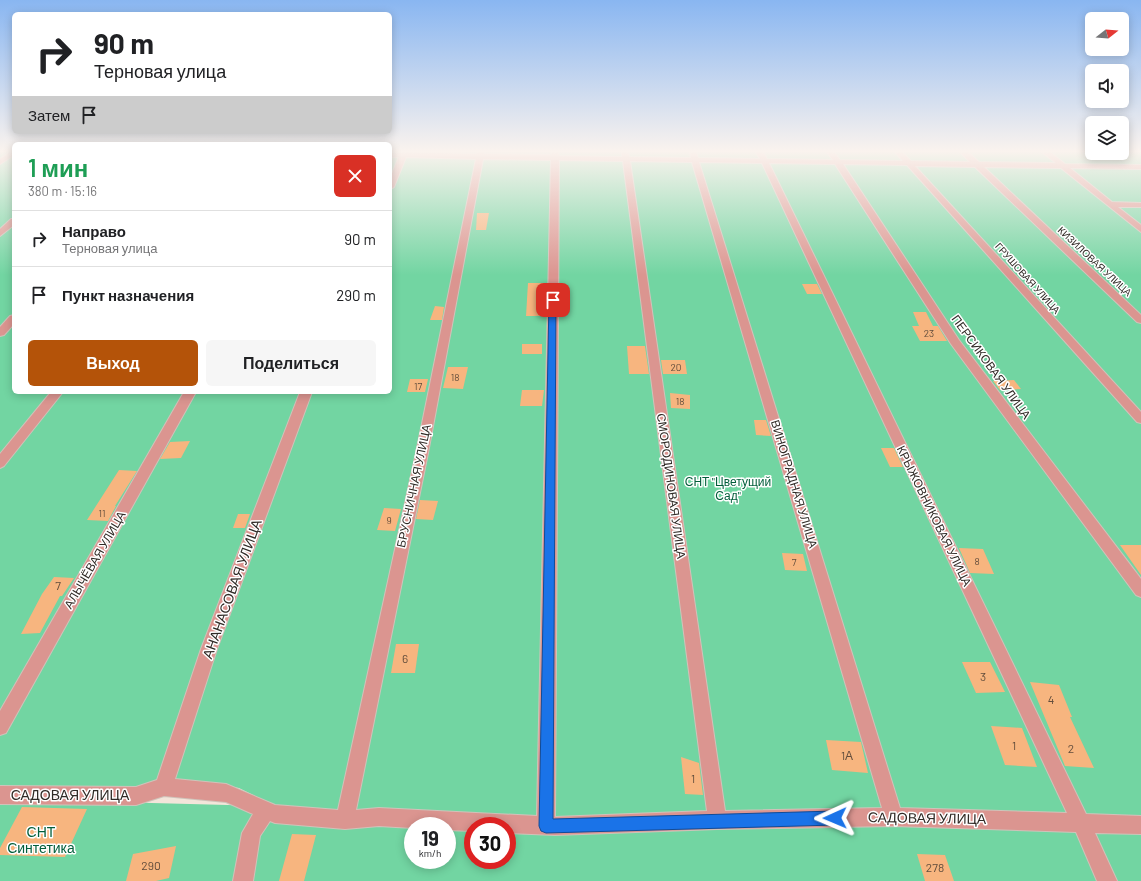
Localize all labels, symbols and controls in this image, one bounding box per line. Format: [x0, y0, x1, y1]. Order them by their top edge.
north arrow [1085, 12, 1129, 56]
map controls [1085, 12, 1129, 160]
text: 90 m [94, 26, 154, 60]
icon: right [28, 28, 80, 80]
text: Терновая улица [94, 60, 226, 82]
button: sound [1085, 64, 1129, 108]
icon: arrive [78, 104, 100, 126]
text: Затем [28, 106, 70, 124]
button: layers [1085, 116, 1129, 160]
text: 1 мин [28, 153, 88, 182]
button: close [334, 155, 376, 197]
text: 380 m · 15:16 [28, 183, 97, 199]
text: Направо [62, 222, 126, 240]
street label: КИЗИЛОВАЯ УЛИЦА [1056, 224, 1135, 299]
icon: right [28, 228, 50, 250]
text: 90 m [344, 230, 376, 248]
text: Терновая улица [62, 240, 157, 256]
street label: ГРУШОВАЯ УЛИЦА [993, 240, 1063, 316]
pin [536, 283, 570, 317]
icon: arrive [28, 284, 50, 306]
text: Пункт назначения [62, 286, 194, 304]
text: 290 m [336, 286, 376, 304]
icon: arrive [542, 289, 564, 311]
street label: ПЕРСИКОВАЯ УЛИЦА [949, 312, 1034, 422]
house number: 23 [924, 327, 934, 339]
button: Выход [28, 340, 198, 386]
button: Поделиться [206, 340, 376, 386]
house number: 20 [670, 361, 682, 373]
house number: 18 [451, 371, 459, 383]
house number: 17 [414, 380, 422, 392]
house number: 18 [676, 395, 684, 407]
street label: СМОРОДИНОВАЯ УЛИЦА [654, 412, 689, 560]
street label: ВИНОГРАДНАЯ УЛИЦА [768, 418, 821, 550]
street label: БРУСНИЧНАЯ УЛИЦА [393, 423, 434, 549]
street label: КРЫЖОВНИКОВАЯ УЛИЦА [894, 443, 975, 589]
park label: СНТ "Цветущий Сад" [685, 474, 771, 503]
house number: 11 [98, 507, 106, 519]
street label: АЛЫЧЁВАЯ УЛИЦА [61, 508, 129, 611]
house number: 9 [386, 514, 392, 526]
street label: АНАНАСОВАЯ УЛИЦА [198, 516, 265, 661]
house number: 8 [974, 555, 980, 567]
house number: 7 [792, 556, 797, 568]
house number: 7 [55, 578, 61, 592]
house number: 6 [402, 651, 408, 665]
house number: 3 [980, 669, 986, 683]
house number: 4 [1048, 692, 1054, 706]
house number: 1 [1012, 738, 1016, 752]
house number: 2 [1068, 741, 1074, 755]
house number: 1А [841, 748, 853, 762]
house number: 1 [691, 771, 695, 785]
street label: САДОВАЯ УЛИЦА [11, 786, 130, 803]
position arrow [814, 797, 856, 839]
street label: САДОВАЯ УЛИЦА [868, 808, 987, 827]
speed limit sign: 30 [464, 817, 516, 869]
park label: СНТ Синтетика [7, 823, 75, 856]
text: 19 [421, 826, 439, 850]
text: km/h [419, 847, 441, 859]
house number: 290 [141, 858, 161, 872]
house number: 278 [926, 860, 944, 874]

